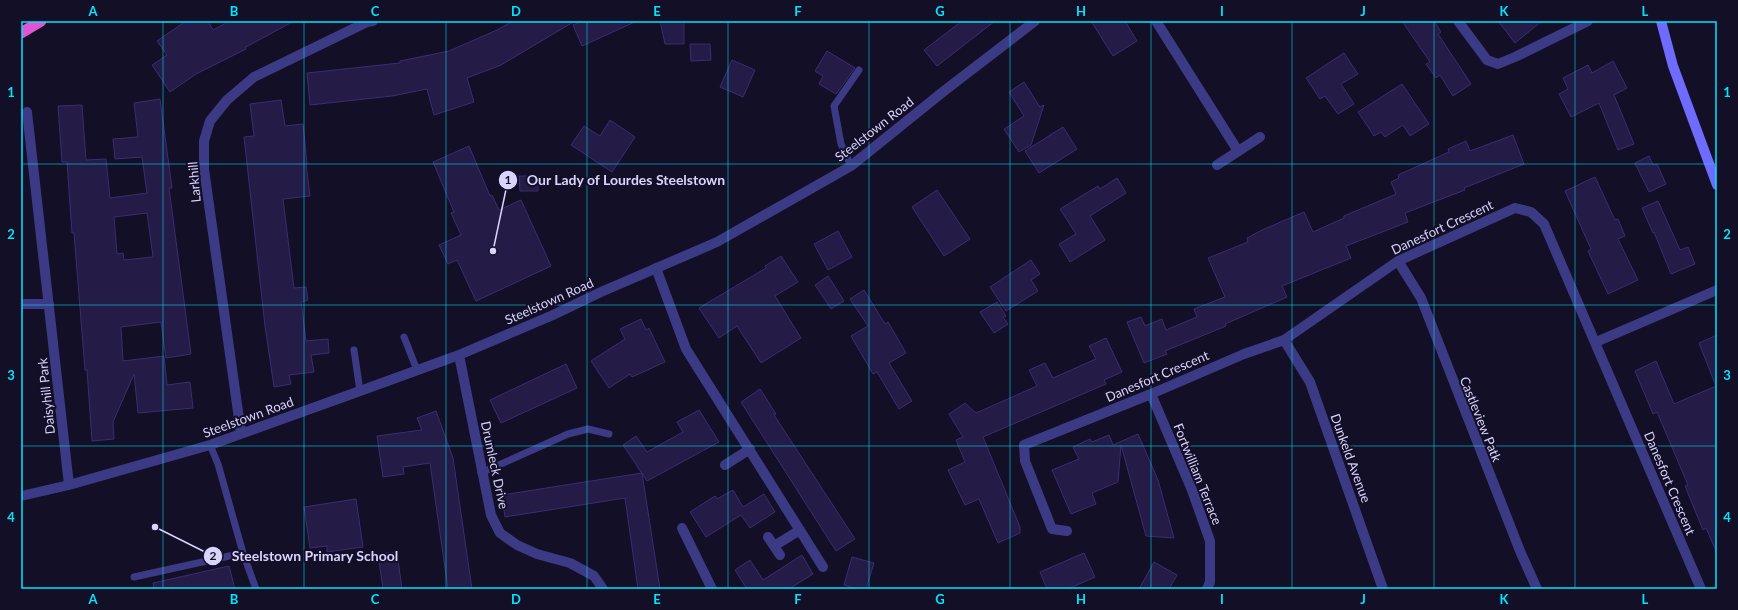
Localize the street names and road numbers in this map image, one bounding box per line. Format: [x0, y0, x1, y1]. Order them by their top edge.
street label: Steelstown Road [832, 93, 916, 165]
street label: Larkhill [184, 161, 204, 203]
street label: Danesfort Crescent [1388, 196, 1496, 258]
street label: Steelstown Road [502, 274, 596, 328]
street label: Danesfort Crescent [1103, 347, 1211, 405]
street label: Daisyhill Park [34, 357, 58, 435]
street label: Castleview Patk [1457, 374, 1505, 464]
street label: Steelstown Road [200, 393, 296, 441]
street label: Dunkeld Avenue [1327, 411, 1375, 505]
street label: Drumleck Drive [478, 420, 512, 511]
street label: Fortwilliam Terrace [1170, 421, 1226, 527]
street label: Danesfort Crescent [1641, 429, 1699, 537]

